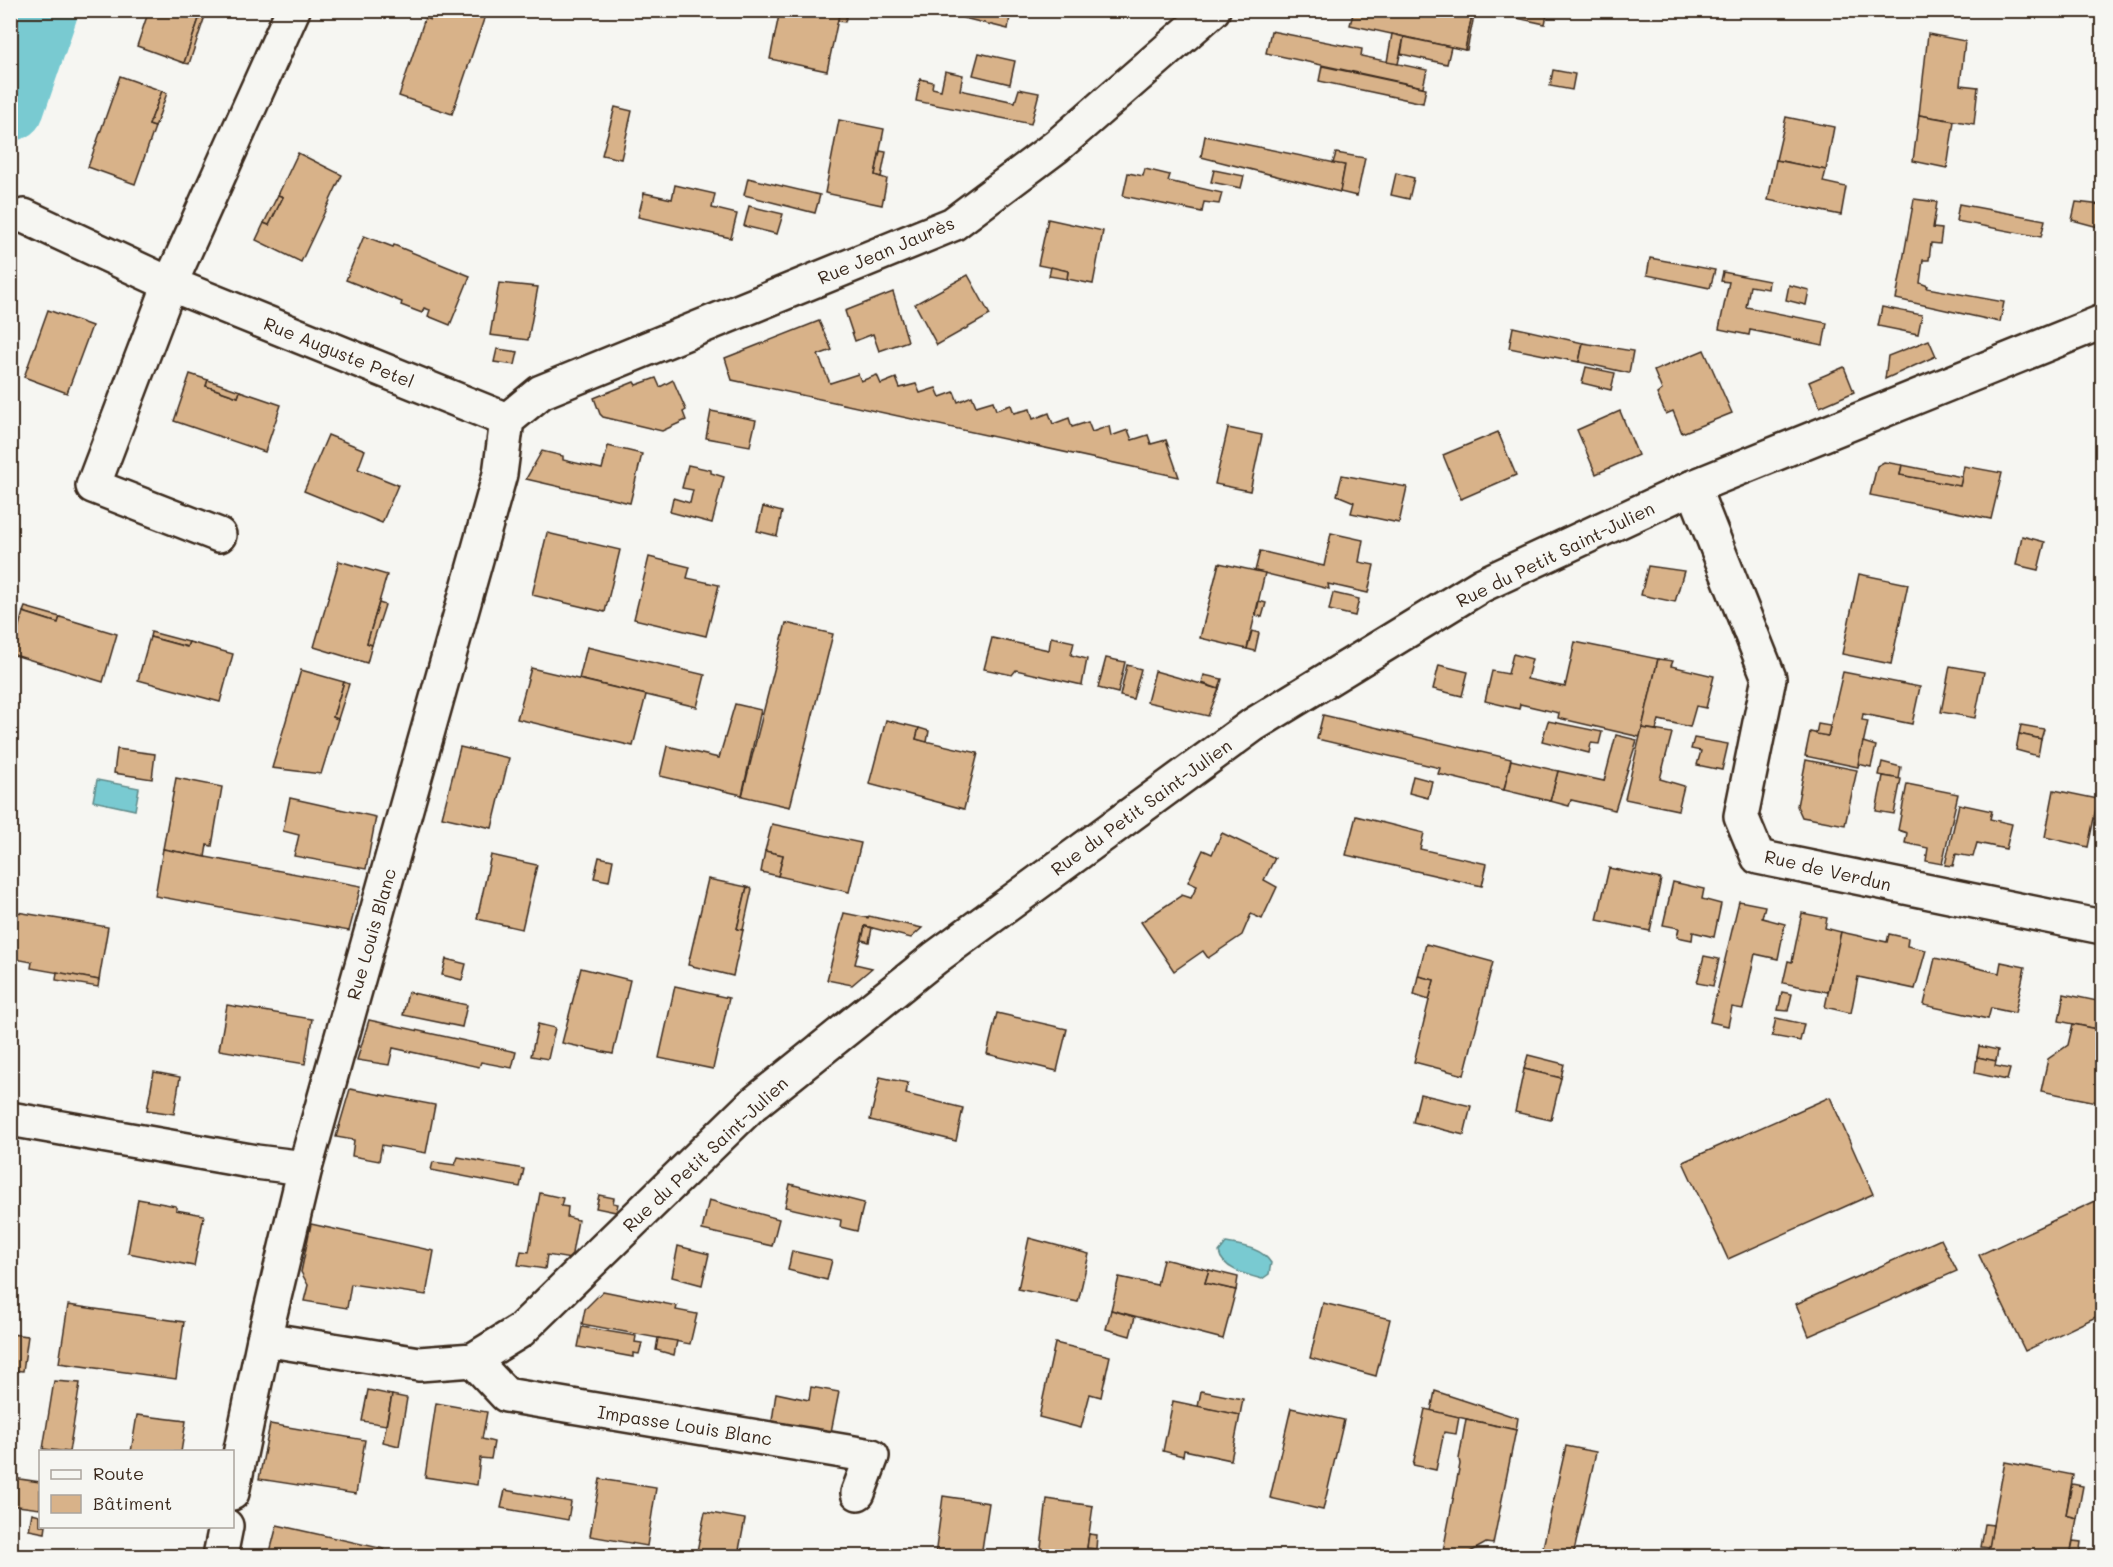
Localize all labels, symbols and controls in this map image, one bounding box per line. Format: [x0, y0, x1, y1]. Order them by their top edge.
street label: Rue Jean Jaurès [814, 210, 958, 290]
street label: Rue Auguste Petel [260, 311, 418, 393]
street label: Rue du Petit Saint-Julien [1452, 495, 1658, 613]
street label: Rue du Petit Saint-Julien [1046, 733, 1236, 881]
street label: Rue de Verdun [1762, 844, 1894, 896]
street label: Rue Louis Blanc [341, 865, 401, 1003]
street label: Rue du Petit Saint-Julien [617, 1071, 793, 1237]
street label: Impasse Louis Blanc [596, 1399, 774, 1451]
legend [39, 1450, 234, 1528]
text: Route [93, 1461, 144, 1485]
text: Bâtiment [93, 1491, 172, 1515]

